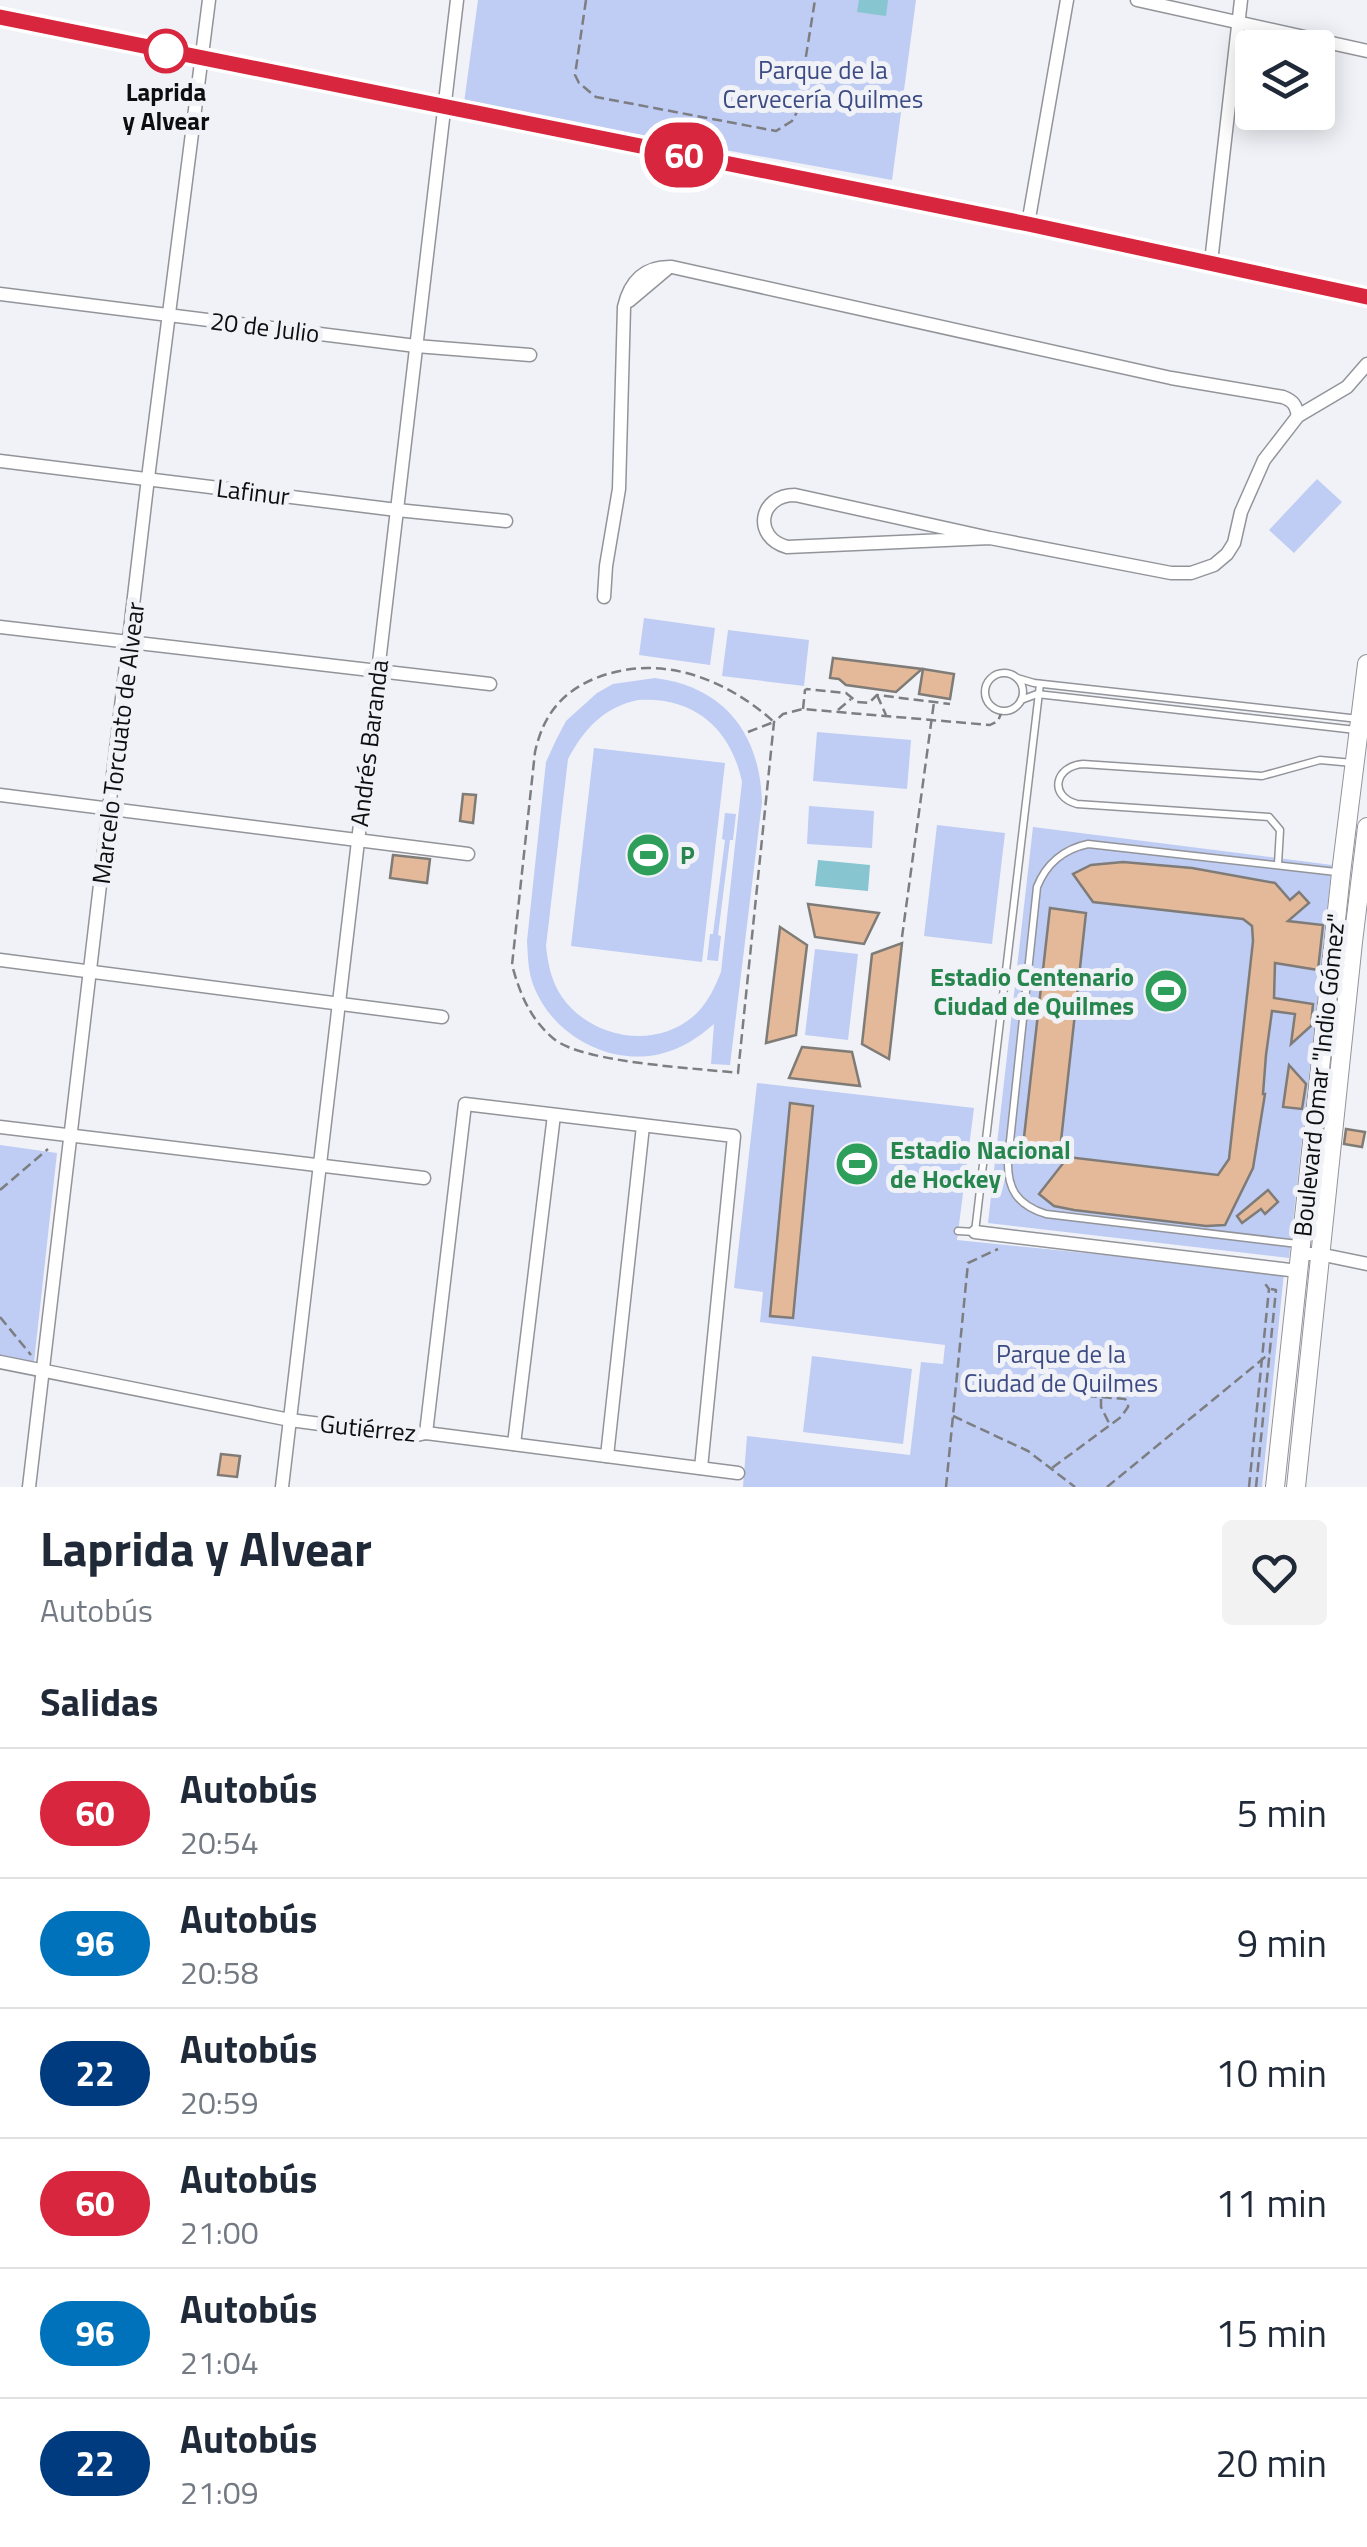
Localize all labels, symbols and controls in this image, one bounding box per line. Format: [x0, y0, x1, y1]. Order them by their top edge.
marker: Laprida y Alvear [145, 30, 187, 72]
map controls [1235, 30, 1335, 130]
button: layers [1235, 30, 1335, 130]
park label: Parque de la Cervecería Quilmes [723, 51, 923, 118]
place label: Laprida y Alvear [123, 73, 209, 140]
line badge: 60 [639, 122, 729, 188]
text: 60 [664, 128, 704, 182]
street label: 20 de Julio [208, 301, 322, 353]
street label: Lafinur [214, 469, 292, 515]
street label: Marcelo Torcuato de Alvear [82, 599, 154, 886]
street label: Andrés Baranda [340, 657, 398, 829]
sports icon: P [625, 832, 671, 878]
place label: P [680, 836, 695, 874]
street label: Boulevard Omar "Indio Gómez" [1283, 912, 1355, 1238]
place label: Estadio Centenario Ciudad de Quilmes [930, 958, 1134, 1025]
sports icon: Estadio Centenario Ciudad de Quilmes [1143, 968, 1189, 1014]
place label: Estadio Nacional de Hockey [890, 1131, 1071, 1198]
sports icon: Estadio Nacional de Hockey [834, 1141, 880, 1187]
park label: Parque de la Ciudad de Quilmes [964, 1335, 1158, 1402]
street label: Gutiérrez [318, 1404, 418, 1452]
text: Laprida y Alvear [40, 1512, 372, 1585]
button: heart [1222, 1520, 1327, 1625]
text: Autobús [40, 1586, 153, 1634]
text: Salidas [40, 1673, 158, 1731]
text: Autobús [180, 1760, 318, 1818]
text: 5 min [1237, 1784, 1327, 1842]
text: 60 [75, 1786, 115, 1840]
text: 20:54 [180, 1818, 259, 1866]
text: Autobús [180, 1890, 318, 1948]
text: 9 min [1237, 1914, 1327, 1972]
text: 96 [75, 1916, 115, 1970]
text: 20:58 [180, 1948, 259, 1996]
text: Autobús [180, 2020, 318, 2078]
text: 10 min [1216, 2044, 1327, 2102]
text: 22 [75, 2046, 115, 2100]
text: 20:59 [180, 2078, 259, 2126]
text: Autobús [180, 2150, 318, 2208]
text: 11 min [1216, 2174, 1327, 2232]
text: 60 [75, 2176, 115, 2230]
text: 21:00 [180, 2208, 259, 2256]
text: Autobús [180, 2280, 318, 2338]
text: 15 min [1216, 2304, 1327, 2362]
text: 96 [75, 2306, 115, 2360]
text: 21:04 [180, 2338, 259, 2386]
text: Autobús [180, 2410, 318, 2468]
text: 20 min [1216, 2434, 1327, 2492]
text: 22 [75, 2436, 115, 2490]
text: 21:09 [180, 2468, 259, 2516]

